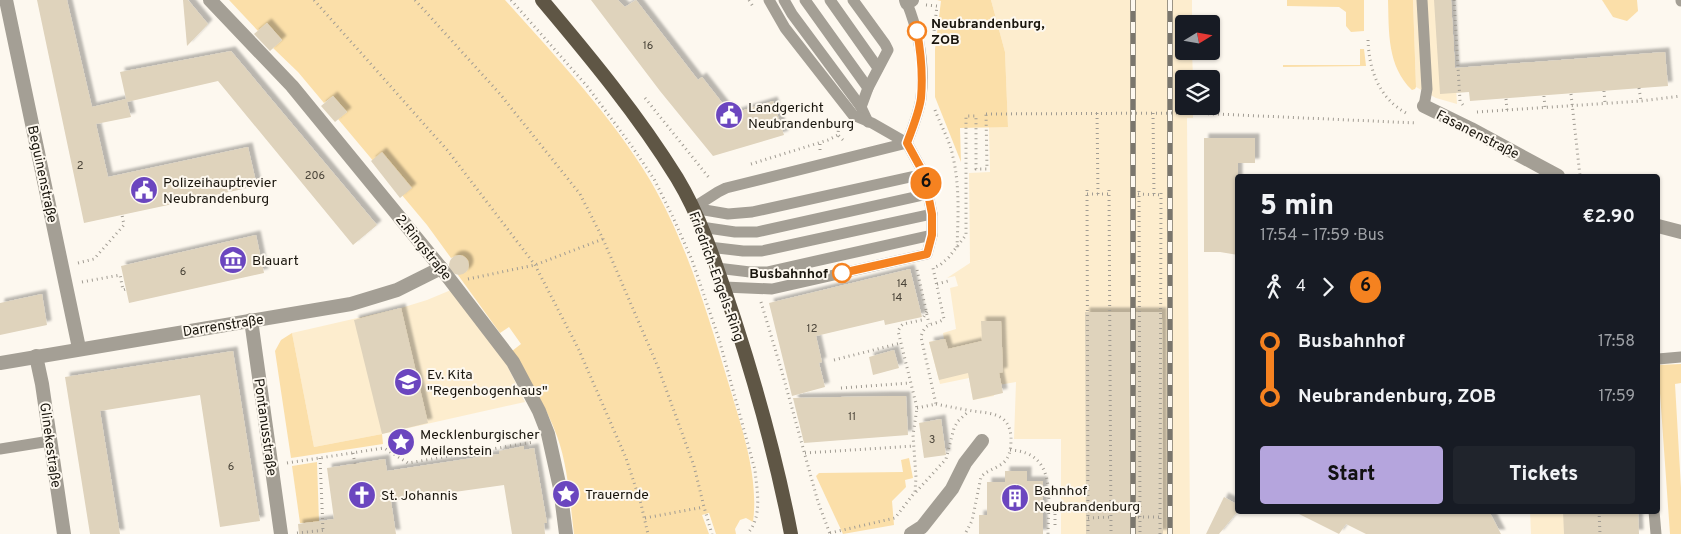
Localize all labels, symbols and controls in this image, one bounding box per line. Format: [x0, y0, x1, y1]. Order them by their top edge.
north arrow [1175, 15, 1220, 60]
map controls [1175, 15, 1220, 115]
place label: Neubrandenburg, ZOB [931, 16, 1045, 49]
marker: Neubrandenburg, ZOB [907, 21, 927, 41]
house number: 16 [643, 39, 653, 53]
button: layers [1175, 70, 1220, 115]
public building icon: Landgericht Neubrandenburg [714, 100, 744, 130]
place label: Landgericht Neubrandenburg [748, 100, 854, 133]
street label: Fasanenstraße [1433, 107, 1522, 163]
street label: Beguinenstraße [23, 124, 60, 225]
house number: 2 [77, 159, 83, 173]
line badge: 6 [910, 167, 942, 199]
house number: 206 [305, 169, 325, 183]
text: 6 [920, 171, 932, 194]
public building icon: Polizeihauptrevier Neubrandenburg [129, 175, 159, 205]
place label: Polizeihauptrevier Neubrandenburg [163, 175, 277, 208]
text: 5 min [1260, 189, 1334, 225]
text: €2.90 [1582, 205, 1635, 229]
street label: Friedrich-Engels-Ring [684, 209, 747, 344]
street label: 2.Ringstraße [391, 212, 454, 284]
text: 17:54 – 17:59 · Bus [1260, 226, 1384, 246]
museum icon: Blauart [218, 245, 248, 275]
place label: Blauart [252, 253, 299, 270]
marker: Busbahnhof [832, 263, 852, 283]
house number: 6 [180, 265, 186, 279]
place label: Busbahnhof [749, 266, 828, 283]
icon: walk [1260, 273, 1288, 301]
icon: forward [1314, 273, 1342, 301]
text: 6 [1360, 275, 1371, 298]
house number: 14 [897, 277, 908, 291]
text: 4 [1296, 277, 1306, 297]
house number: 14 [892, 291, 903, 305]
street label: Darrenstraße [181, 312, 265, 341]
house number: 12 [807, 322, 817, 336]
text: Busbahnhof [1298, 330, 1405, 354]
text: 17:58 [1598, 332, 1635, 352]
school or university icon: Ev. Kita "Regenbogenhaus" [393, 367, 423, 397]
place label: Ev. Kita "Regenbogenhaus" [427, 367, 548, 400]
street label: Pontanusstraße [249, 377, 280, 477]
text: Neubrandenburg, ZOB [1298, 385, 1496, 409]
text: 17:59 [1598, 387, 1635, 407]
street label: Glinekestraße [35, 402, 64, 489]
house number: 11 [848, 410, 856, 424]
place icon: Mecklenburgischer Meilenstein [386, 427, 416, 457]
place label: Mecklenburgischer Meilenstein [420, 427, 540, 460]
house number: 3 [929, 433, 935, 447]
button: Start [1260, 446, 1443, 504]
button: Tickets [1453, 446, 1635, 504]
house number: 6 [228, 460, 234, 474]
place icon: Trauernde [551, 479, 581, 509]
church icon: St. Johannis [347, 480, 377, 510]
building icon: Bahnhof Neubrandenburg [1000, 483, 1030, 513]
place label: Bahnhof Neubrandenburg [1034, 483, 1140, 516]
place label: Trauernde [585, 487, 649, 504]
place label: St. Johannis [381, 488, 458, 505]

